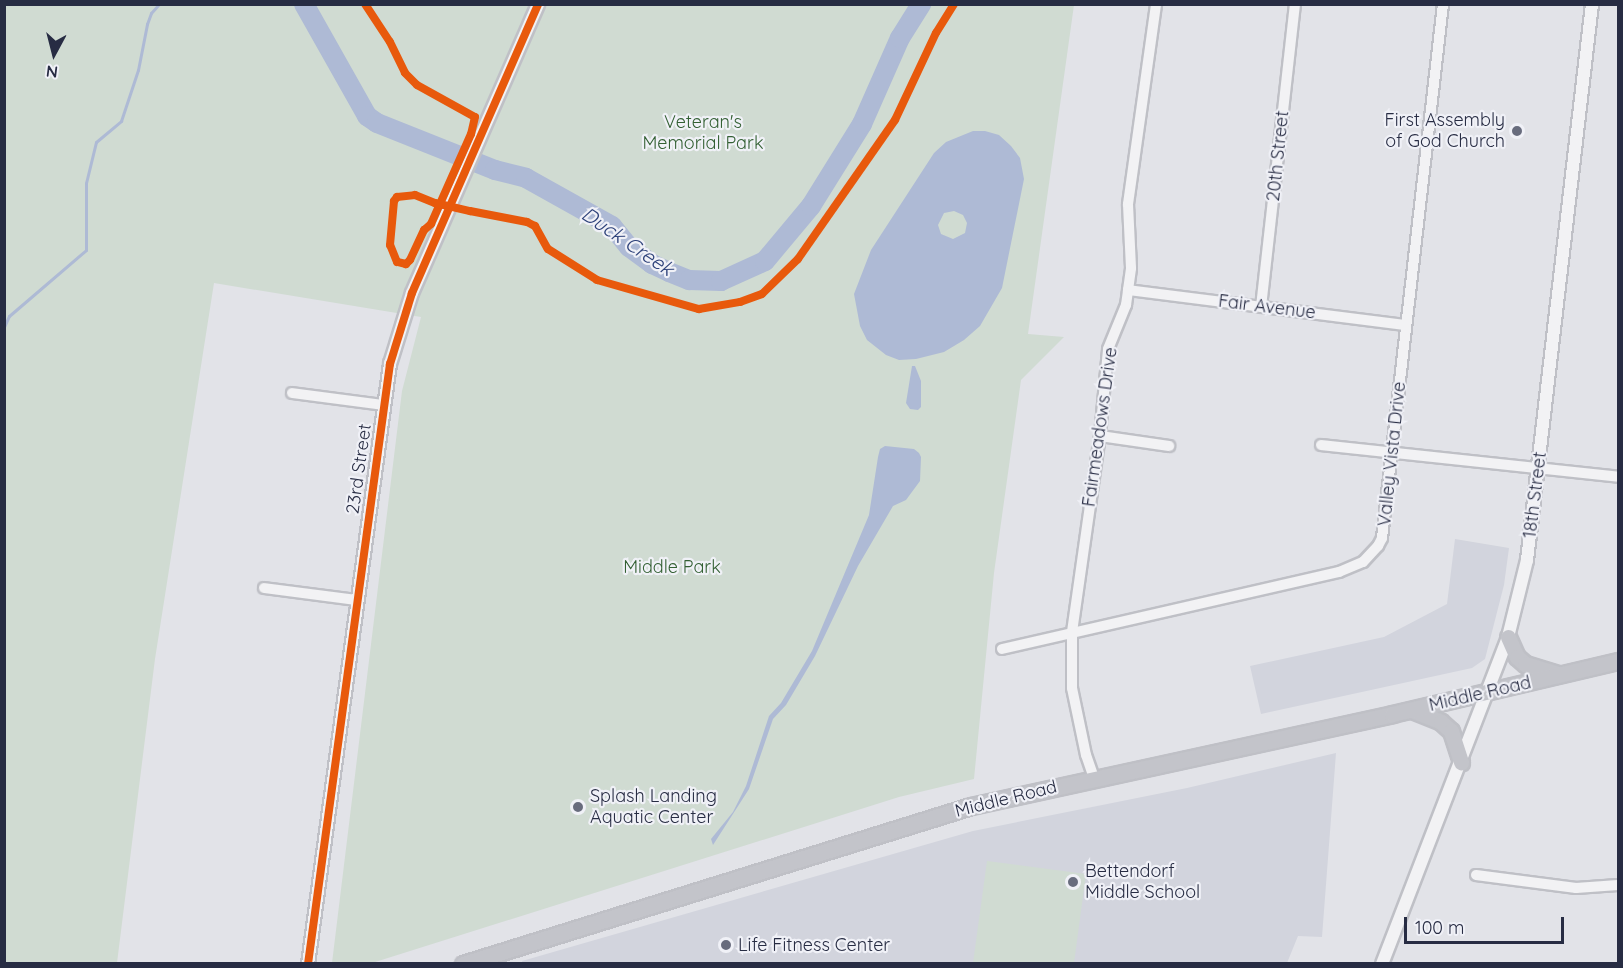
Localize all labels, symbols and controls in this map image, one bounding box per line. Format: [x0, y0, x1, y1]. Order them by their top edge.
north arrow [24, 24, 84, 84]
text: N [45, 61, 59, 83]
street label: 20th Street [1262, 110, 1294, 202]
place label: First Assembly of God Church [1384, 110, 1505, 152]
park label: Veteran's Memorial Park [642, 112, 764, 154]
marker: First Assembly of God Church [1510, 124, 1524, 138]
water label: Duck Creek [577, 201, 679, 281]
street label: Fair Avenue [1217, 290, 1317, 324]
street label: Fairmeadows Drive [1078, 346, 1122, 508]
street label: Valley Vista Drive [1374, 381, 1410, 527]
street label: 23rd Street [342, 422, 376, 516]
street label: 18th Street [1519, 451, 1551, 539]
park label: Middle Park [623, 556, 721, 578]
street label: Middle Road [1427, 672, 1533, 716]
street label: Middle Road [953, 776, 1059, 822]
place label: Splash Landing Aquatic Center [590, 786, 717, 828]
marker: Splash Landing Aquatic Center [571, 800, 585, 814]
place label: Bettendorf Middle School [1085, 861, 1200, 904]
marker: Bettendorf Middle School [1066, 875, 1080, 889]
scale bar [1407, 905, 1568, 943]
text: 100 m [1415, 916, 1464, 939]
place label: Life Fitness Center [738, 934, 890, 956]
marker: Life Fitness Center [719, 938, 733, 952]

